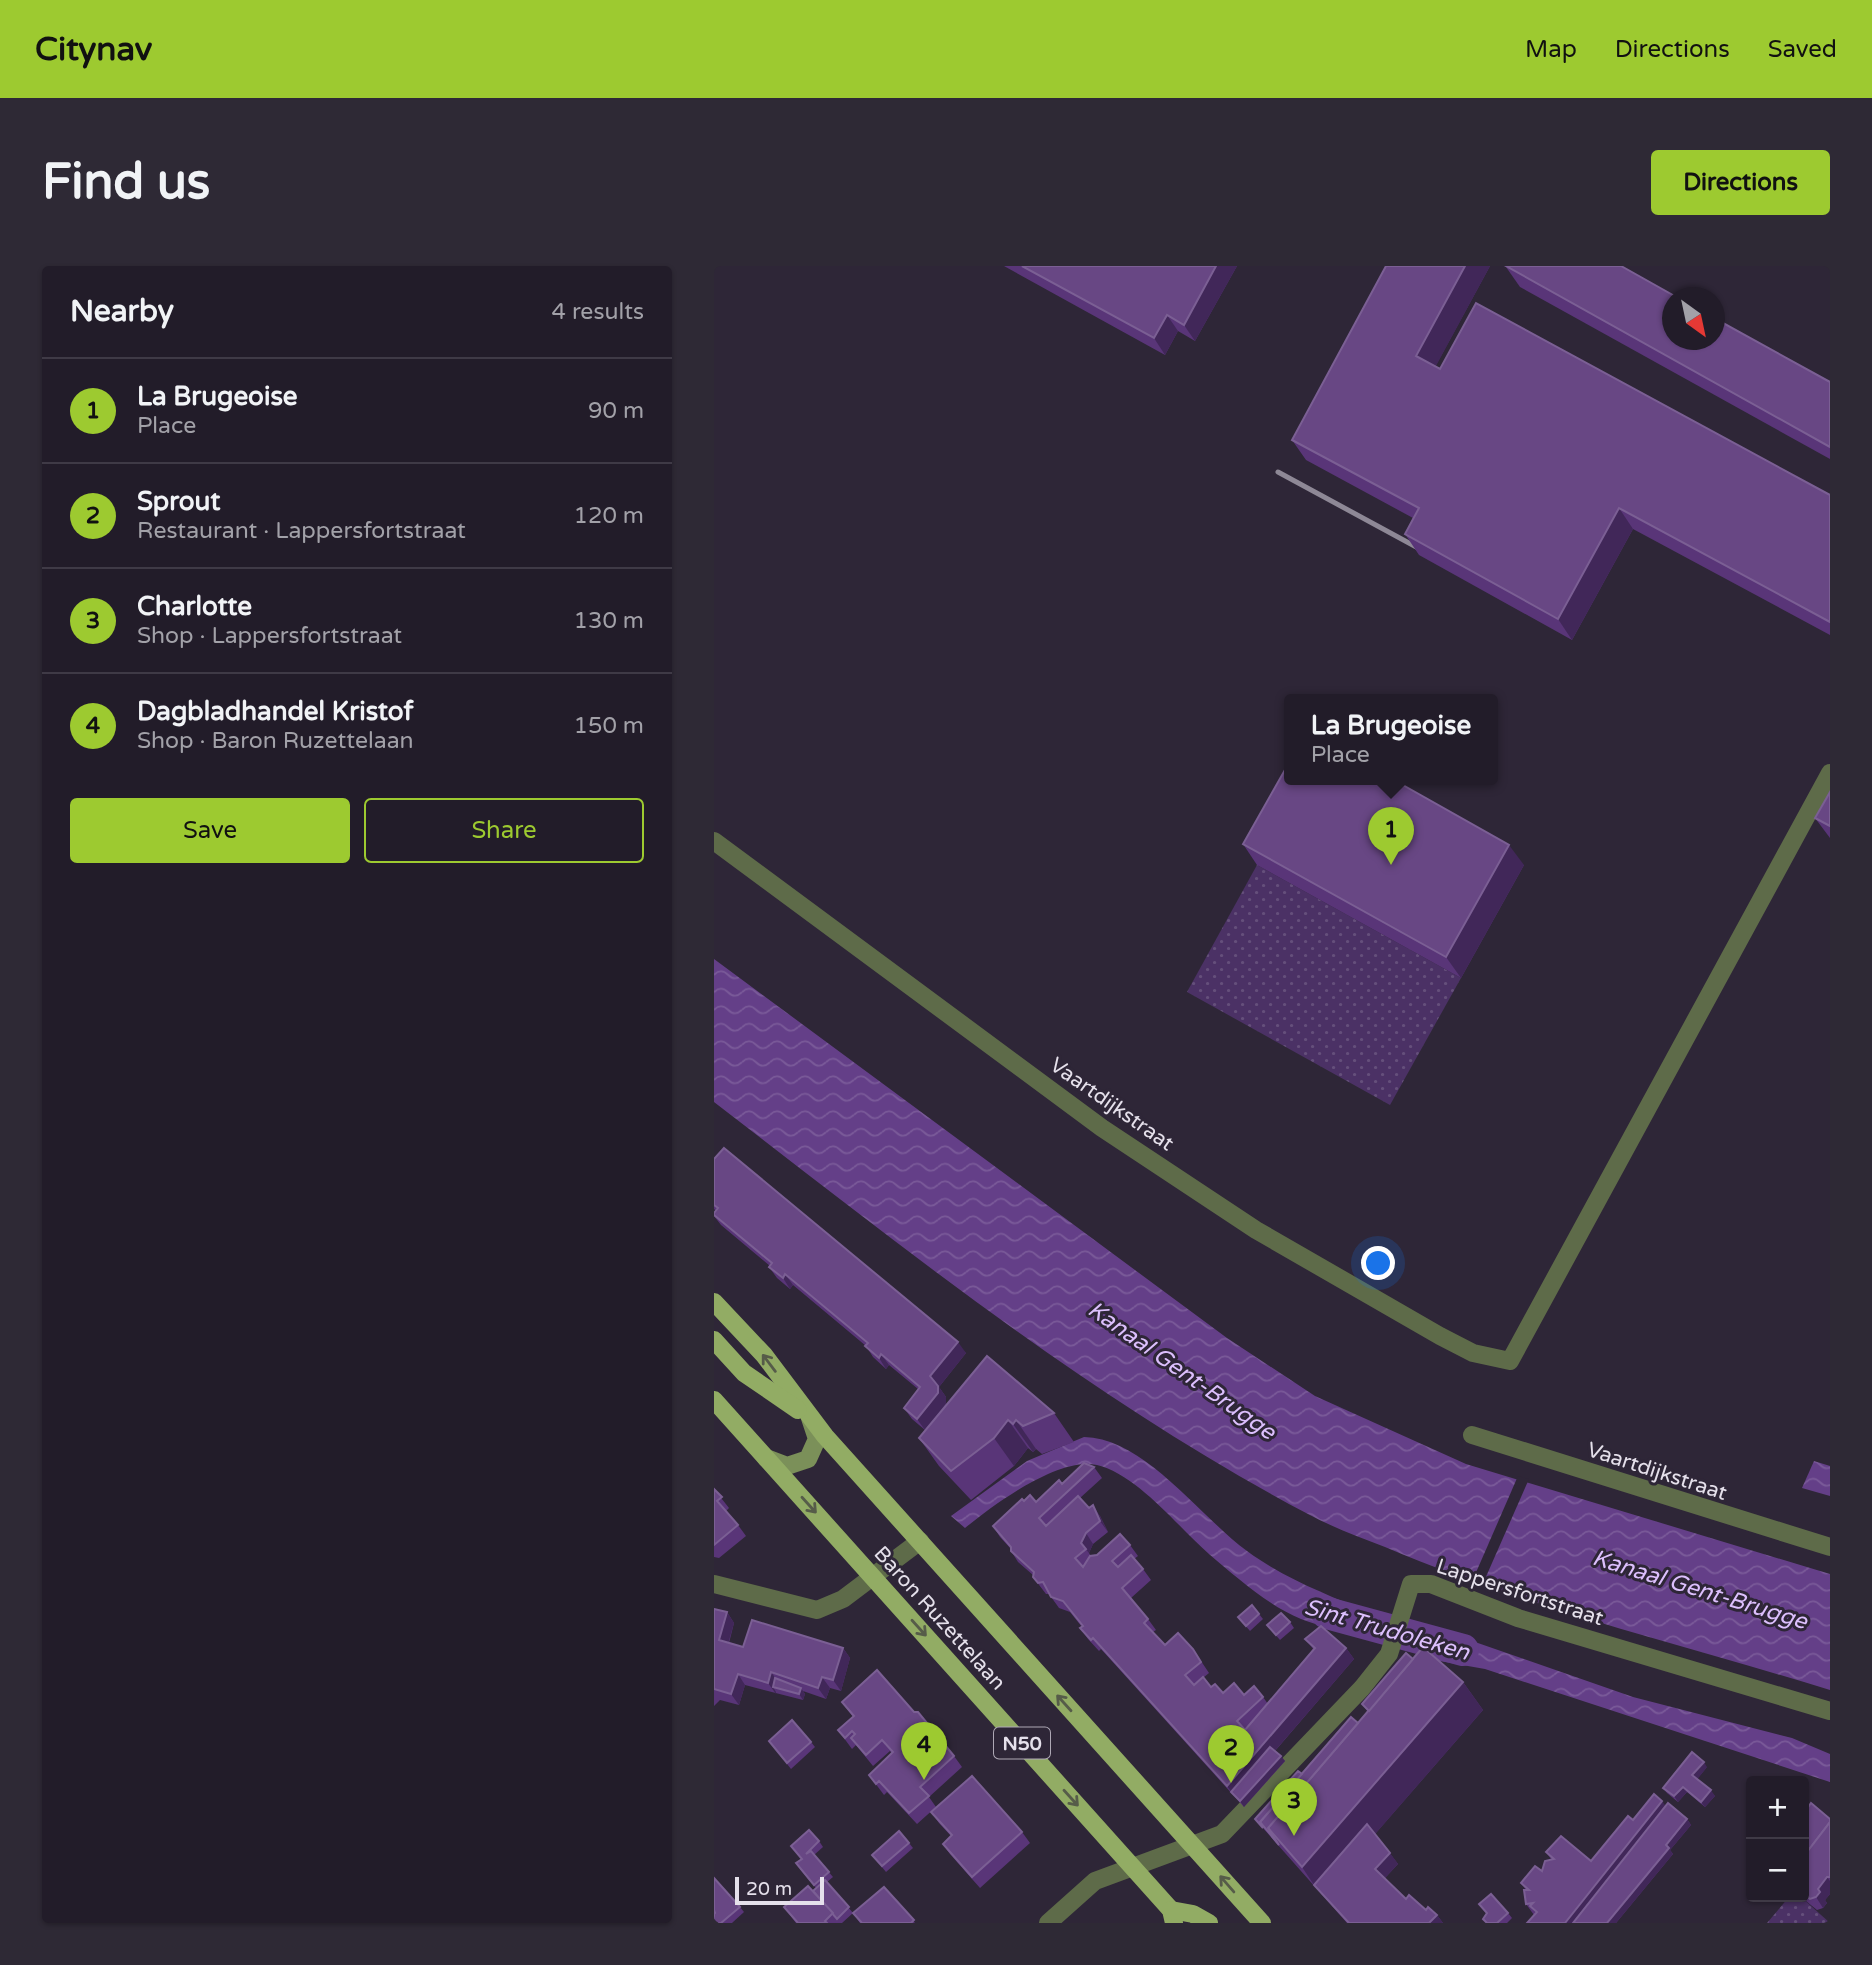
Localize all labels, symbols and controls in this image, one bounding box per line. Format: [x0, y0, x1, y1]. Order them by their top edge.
text: Citynav [35, 30, 152, 69]
text: Map [1525, 35, 1577, 64]
text: Directions [1615, 35, 1730, 64]
text: Saved [1768, 35, 1837, 64]
button: Directions [1651, 150, 1830, 215]
text: Find us [42, 153, 210, 212]
north arrow [1662, 287, 1725, 350]
text: Nearby [70, 293, 174, 330]
text: 4 results [551, 298, 644, 326]
text: La Brugeoise [137, 381, 298, 412]
text: 1 [86, 397, 100, 425]
text: 90 m [588, 397, 644, 425]
text: Place [137, 412, 196, 440]
text: Sprout [137, 486, 220, 517]
text: 2 [86, 502, 100, 530]
text: 120 m [574, 502, 644, 530]
text: Restaurant · Lappersfortstraat [137, 517, 466, 545]
text: Charlotte [137, 591, 252, 622]
text: 3 [86, 607, 100, 635]
text: 130 m [574, 607, 644, 635]
text: Shop · Lappersfortstraat [137, 622, 402, 650]
popup [1284, 694, 1498, 785]
text: Dagbladhandel Kristof [137, 696, 413, 727]
text: La Brugeoise [1311, 710, 1471, 741]
text: 4 [86, 712, 100, 740]
text: 150 m [574, 712, 644, 740]
text: Shop · Baron Ruzettelaan [137, 727, 414, 755]
text: Place [1311, 741, 1370, 769]
button: Save [70, 798, 350, 863]
button: Share [364, 798, 644, 863]
pin: 1 [1368, 807, 1414, 865]
street label: Vaartdijkstraat [1045, 1052, 1178, 1156]
your location [1361, 1246, 1395, 1280]
water label: Kanaal Gent-Brugge [1082, 1295, 1282, 1447]
one-way arrow [762, 1354, 776, 1373]
street label: Vaartdijkstraat [1584, 1437, 1730, 1506]
one-way arrow [801, 1496, 817, 1514]
street label: Baron Ruzettelaan [869, 1541, 1011, 1695]
water label: Kanaal Gent-Brugge [1589, 1544, 1812, 1637]
street label: Lappersfortstraat [1433, 1554, 1606, 1631]
water label: Sint Trudoleken [1301, 1593, 1473, 1667]
one-way arrow [911, 1619, 927, 1637]
one-way arrow [1056, 1695, 1073, 1712]
pin: 4 [901, 1722, 947, 1780]
pin: 2 [1208, 1725, 1254, 1783]
road number: N50 [994, 1728, 1050, 1758]
map controls [1746, 1776, 1809, 1902]
button: + [1746, 1776, 1809, 1839]
pin: 3 [1271, 1778, 1317, 1836]
one-way arrow [1063, 1789, 1079, 1807]
button: − [1746, 1839, 1809, 1902]
scale bar [735, 1874, 824, 1906]
one-way arrow [1219, 1875, 1235, 1893]
text: 20 m [746, 1878, 792, 1900]

